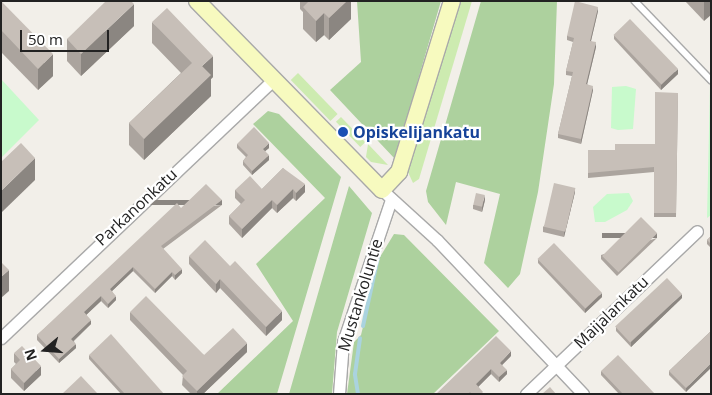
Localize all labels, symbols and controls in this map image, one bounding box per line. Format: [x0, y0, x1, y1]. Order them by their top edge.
scale bar [22, 20, 111, 52]
text: 50 m [28, 29, 63, 49]
place label: Opiskelijankatu [353, 122, 480, 142]
marker: Opiskelijankatu [337, 126, 349, 138]
street label: Parkanonkatu [91, 164, 181, 250]
street label: Mustankoluntie [334, 236, 386, 354]
street label: Maijalankatu [570, 272, 652, 352]
north arrow [20, 325, 70, 375]
text: N [19, 346, 41, 363]

